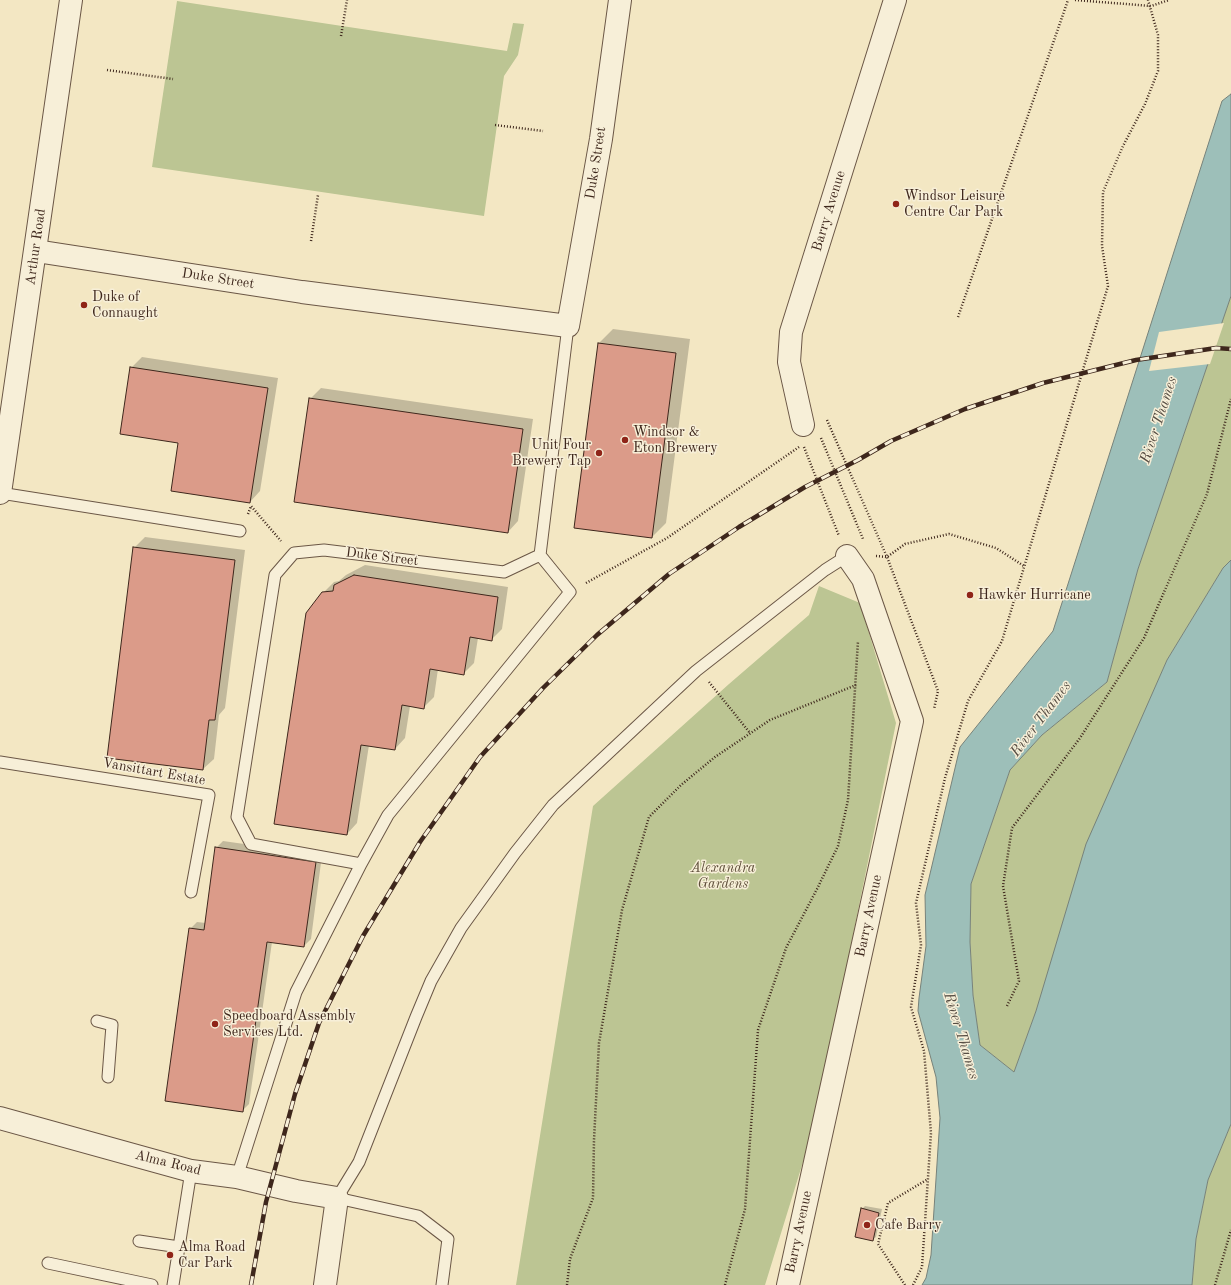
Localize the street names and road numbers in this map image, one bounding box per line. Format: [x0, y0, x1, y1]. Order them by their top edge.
street label: Duke Street [582, 126, 610, 200]
street label: Barry Avenue [809, 168, 849, 254]
street label: Arthur Road [22, 208, 50, 286]
street label: Duke Street [181, 265, 255, 293]
street label: Duke Street [345, 544, 419, 570]
street label: Vansittart Estate [101, 755, 207, 789]
street label: Barry Avenue [852, 873, 886, 959]
street label: Alma Road [133, 1147, 203, 1179]
street label: Barry Avenue [782, 1189, 816, 1275]

